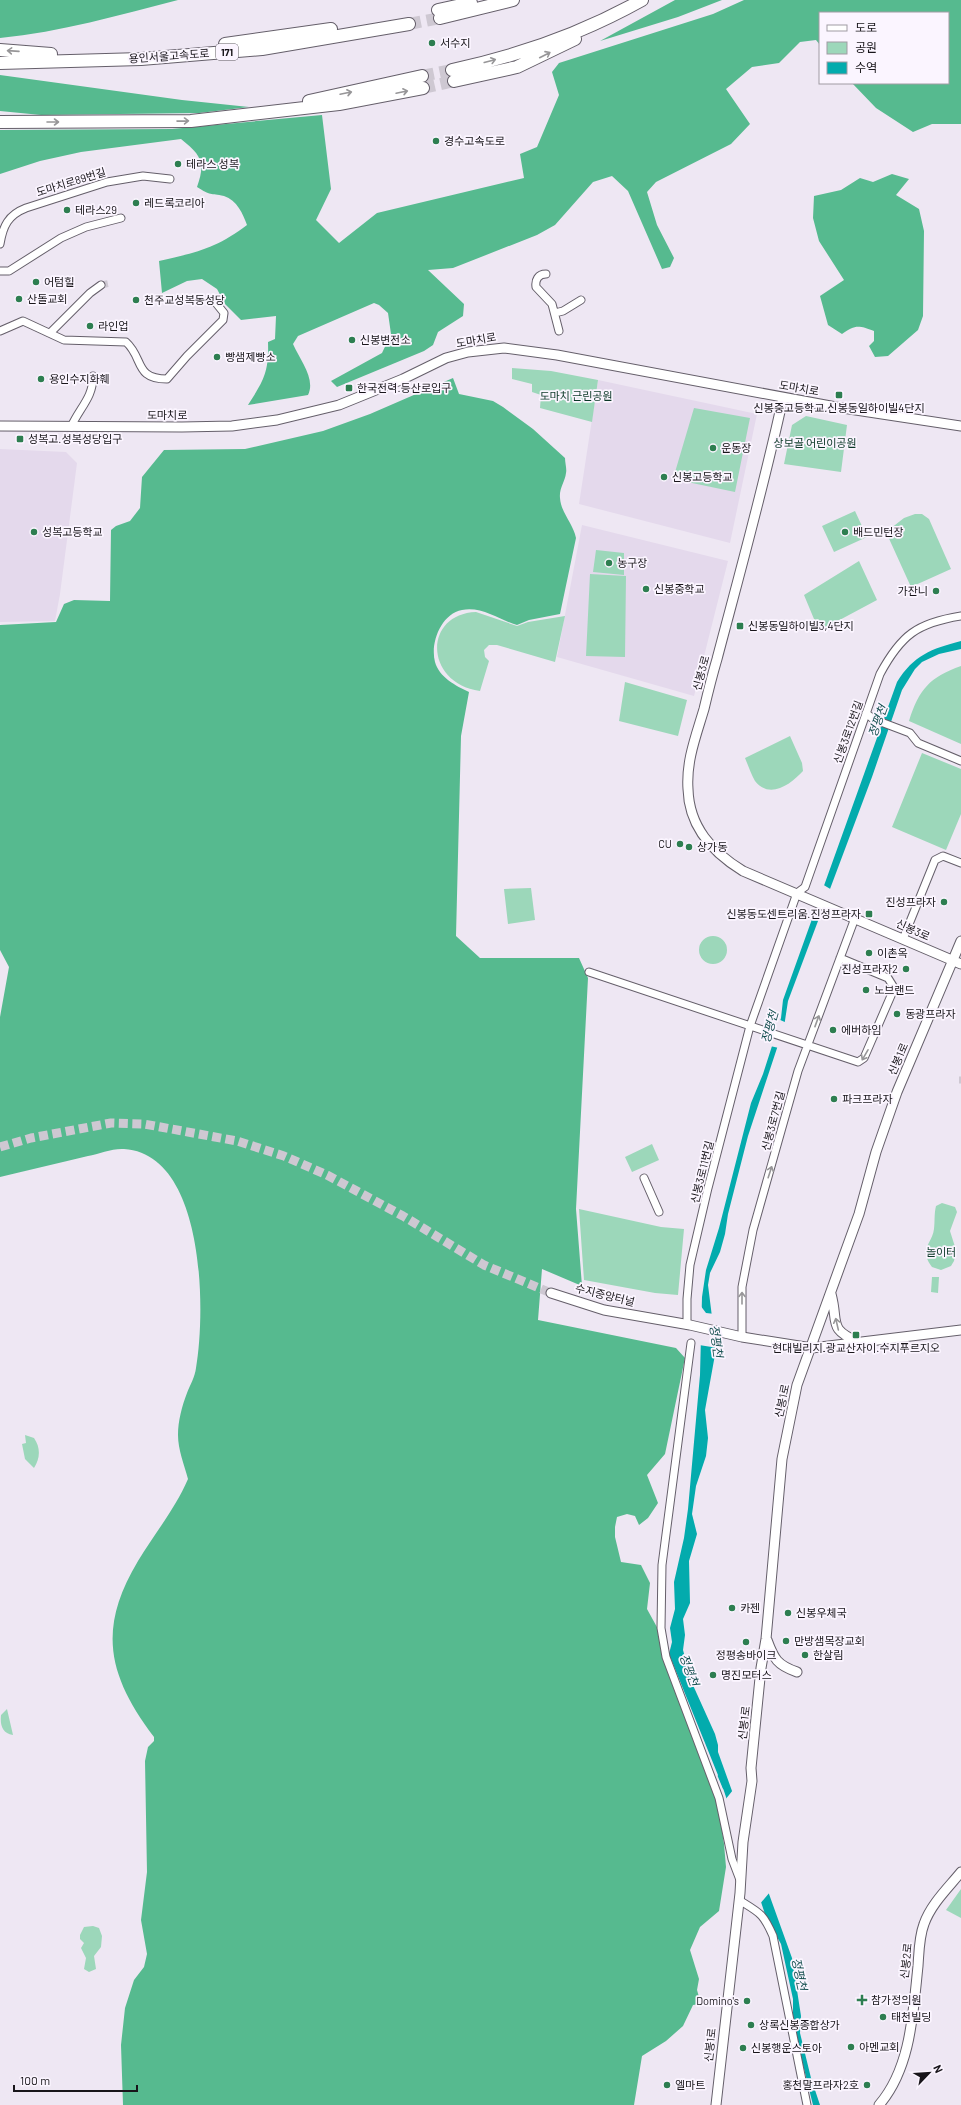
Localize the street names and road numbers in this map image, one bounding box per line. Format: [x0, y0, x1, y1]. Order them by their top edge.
road number: 171 [216, 44, 238, 60]
street label: 용인서울고속도로 [128, 46, 210, 65]
street label: 도마치로89번길 [34, 165, 107, 198]
street label: 도마치로 [455, 330, 497, 349]
street label: 도마치로 [778, 378, 820, 397]
street label: 도마치로 [147, 408, 187, 421]
street label: 신봉3로 [690, 654, 711, 692]
street label: 신봉3로12번길 [830, 699, 865, 765]
street label: 신봉3로 [894, 916, 932, 943]
street label: 신봉1로 [885, 1041, 910, 1077]
street label: 신봉3로7번길 [758, 1090, 787, 1152]
street label: 신봉3로11번길 [687, 1139, 716, 1205]
street label: 수지중앙터널 [574, 1281, 636, 1308]
street label: 신봉1로 [772, 1383, 791, 1419]
street label: 신봉1로 [735, 1705, 752, 1741]
street label: 신봉2로 [897, 1942, 914, 1980]
street label: 신봉1로 [701, 2027, 718, 2063]

